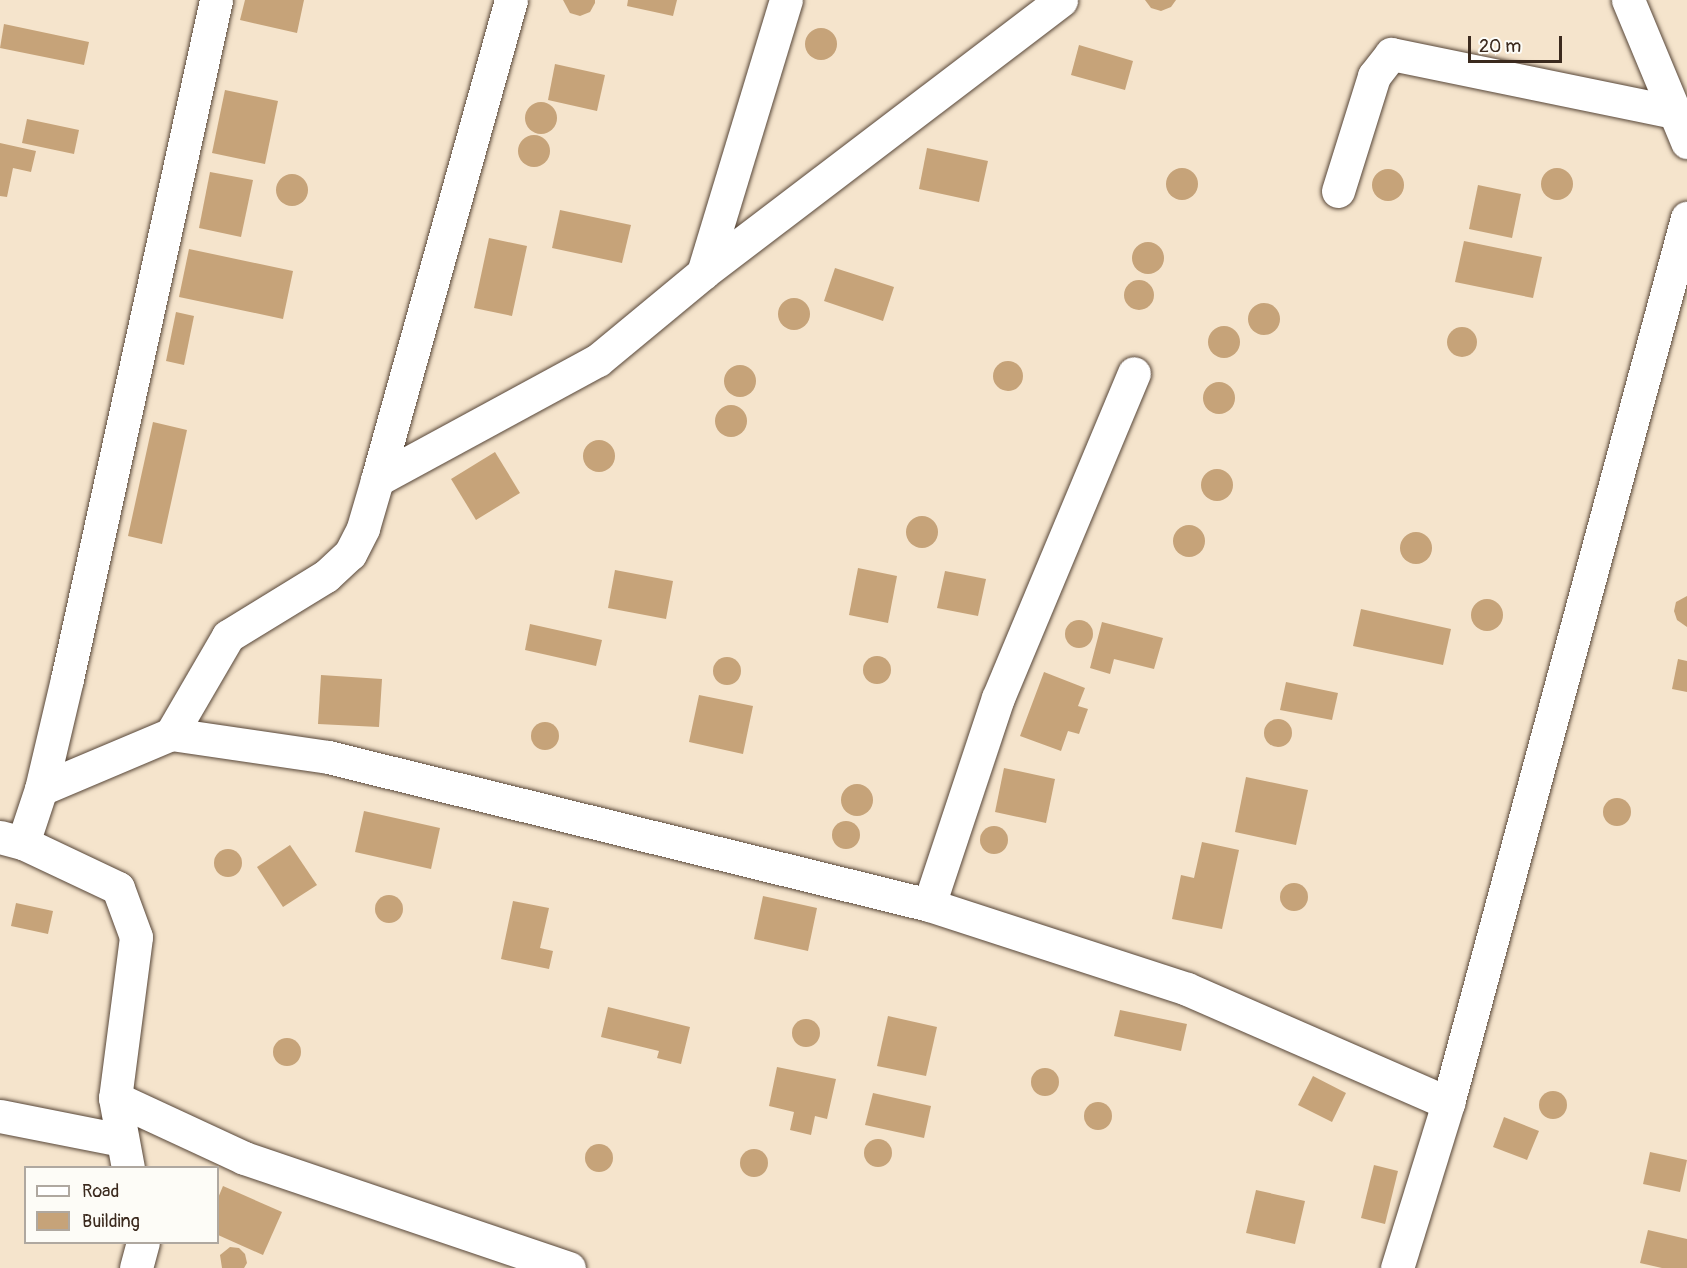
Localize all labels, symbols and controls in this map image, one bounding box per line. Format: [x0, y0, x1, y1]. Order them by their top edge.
scale bar [1471, 24, 1566, 62]
text: 20 m [1479, 35, 1521, 58]
legend [24, 1166, 219, 1244]
text: Road [82, 1180, 119, 1203]
text: Building [82, 1210, 140, 1233]

